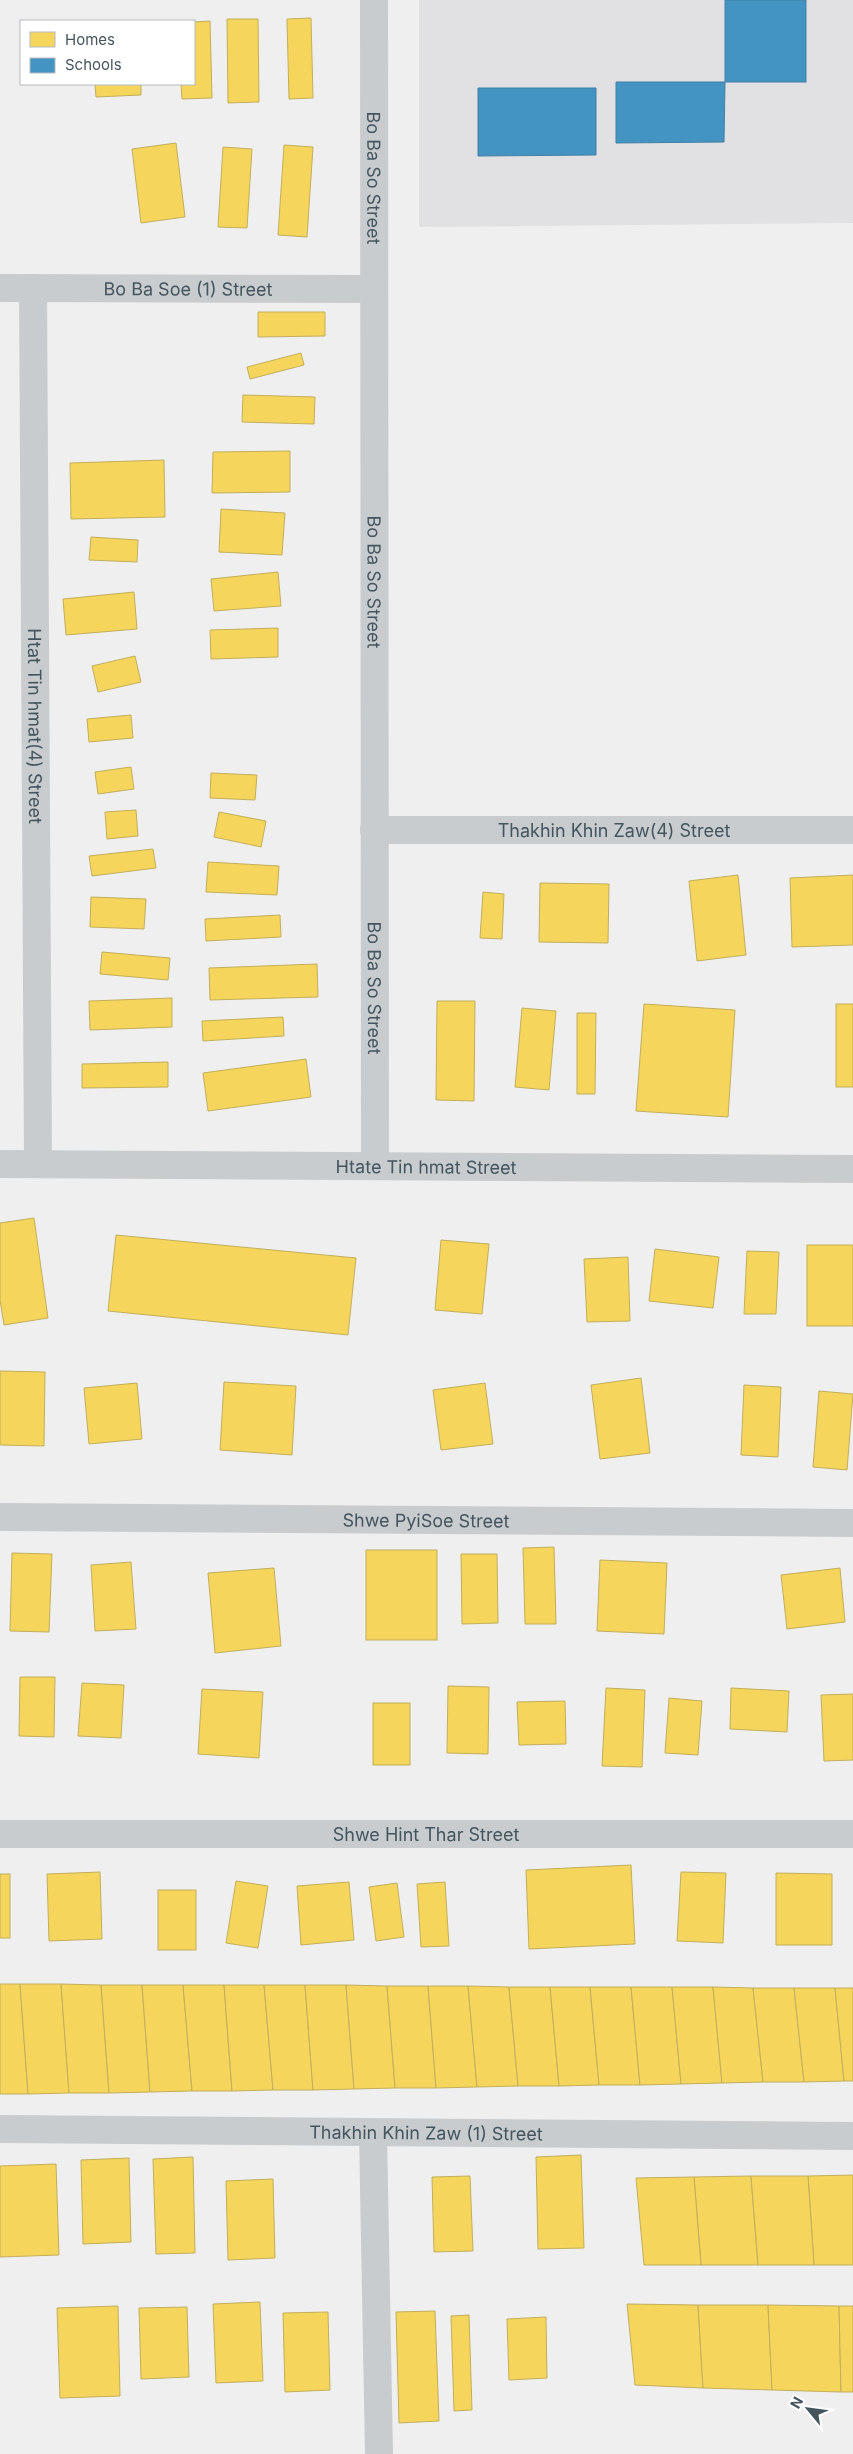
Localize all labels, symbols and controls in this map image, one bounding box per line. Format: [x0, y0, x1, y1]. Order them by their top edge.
legend [20, 20, 195, 85]
text: Homes [65, 30, 115, 49]
text: Schools [65, 55, 122, 74]
street label: Bo Ba So Street [364, 112, 385, 245]
street label: Bo Ba Soe (1) Street [104, 278, 273, 299]
street label: Bo Ba So Street [364, 516, 385, 649]
street label: Htat Tin hmat(4) Street [24, 628, 47, 824]
street label: Thakhin Khin Zaw(4) Street [498, 820, 730, 841]
street label: Bo Ba So Street [364, 922, 385, 1055]
street label: Htate Tin hmat Street [335, 1155, 517, 1178]
street label: Shwe PyiSoe Street [342, 1509, 510, 1531]
street label: Shwe Hint Thar Street [333, 1824, 519, 1845]
street label: Thakhin Khin Zaw (1) Street [309, 2121, 543, 2144]
north arrow [783, 2384, 833, 2434]
text: N [786, 2394, 806, 2411]

